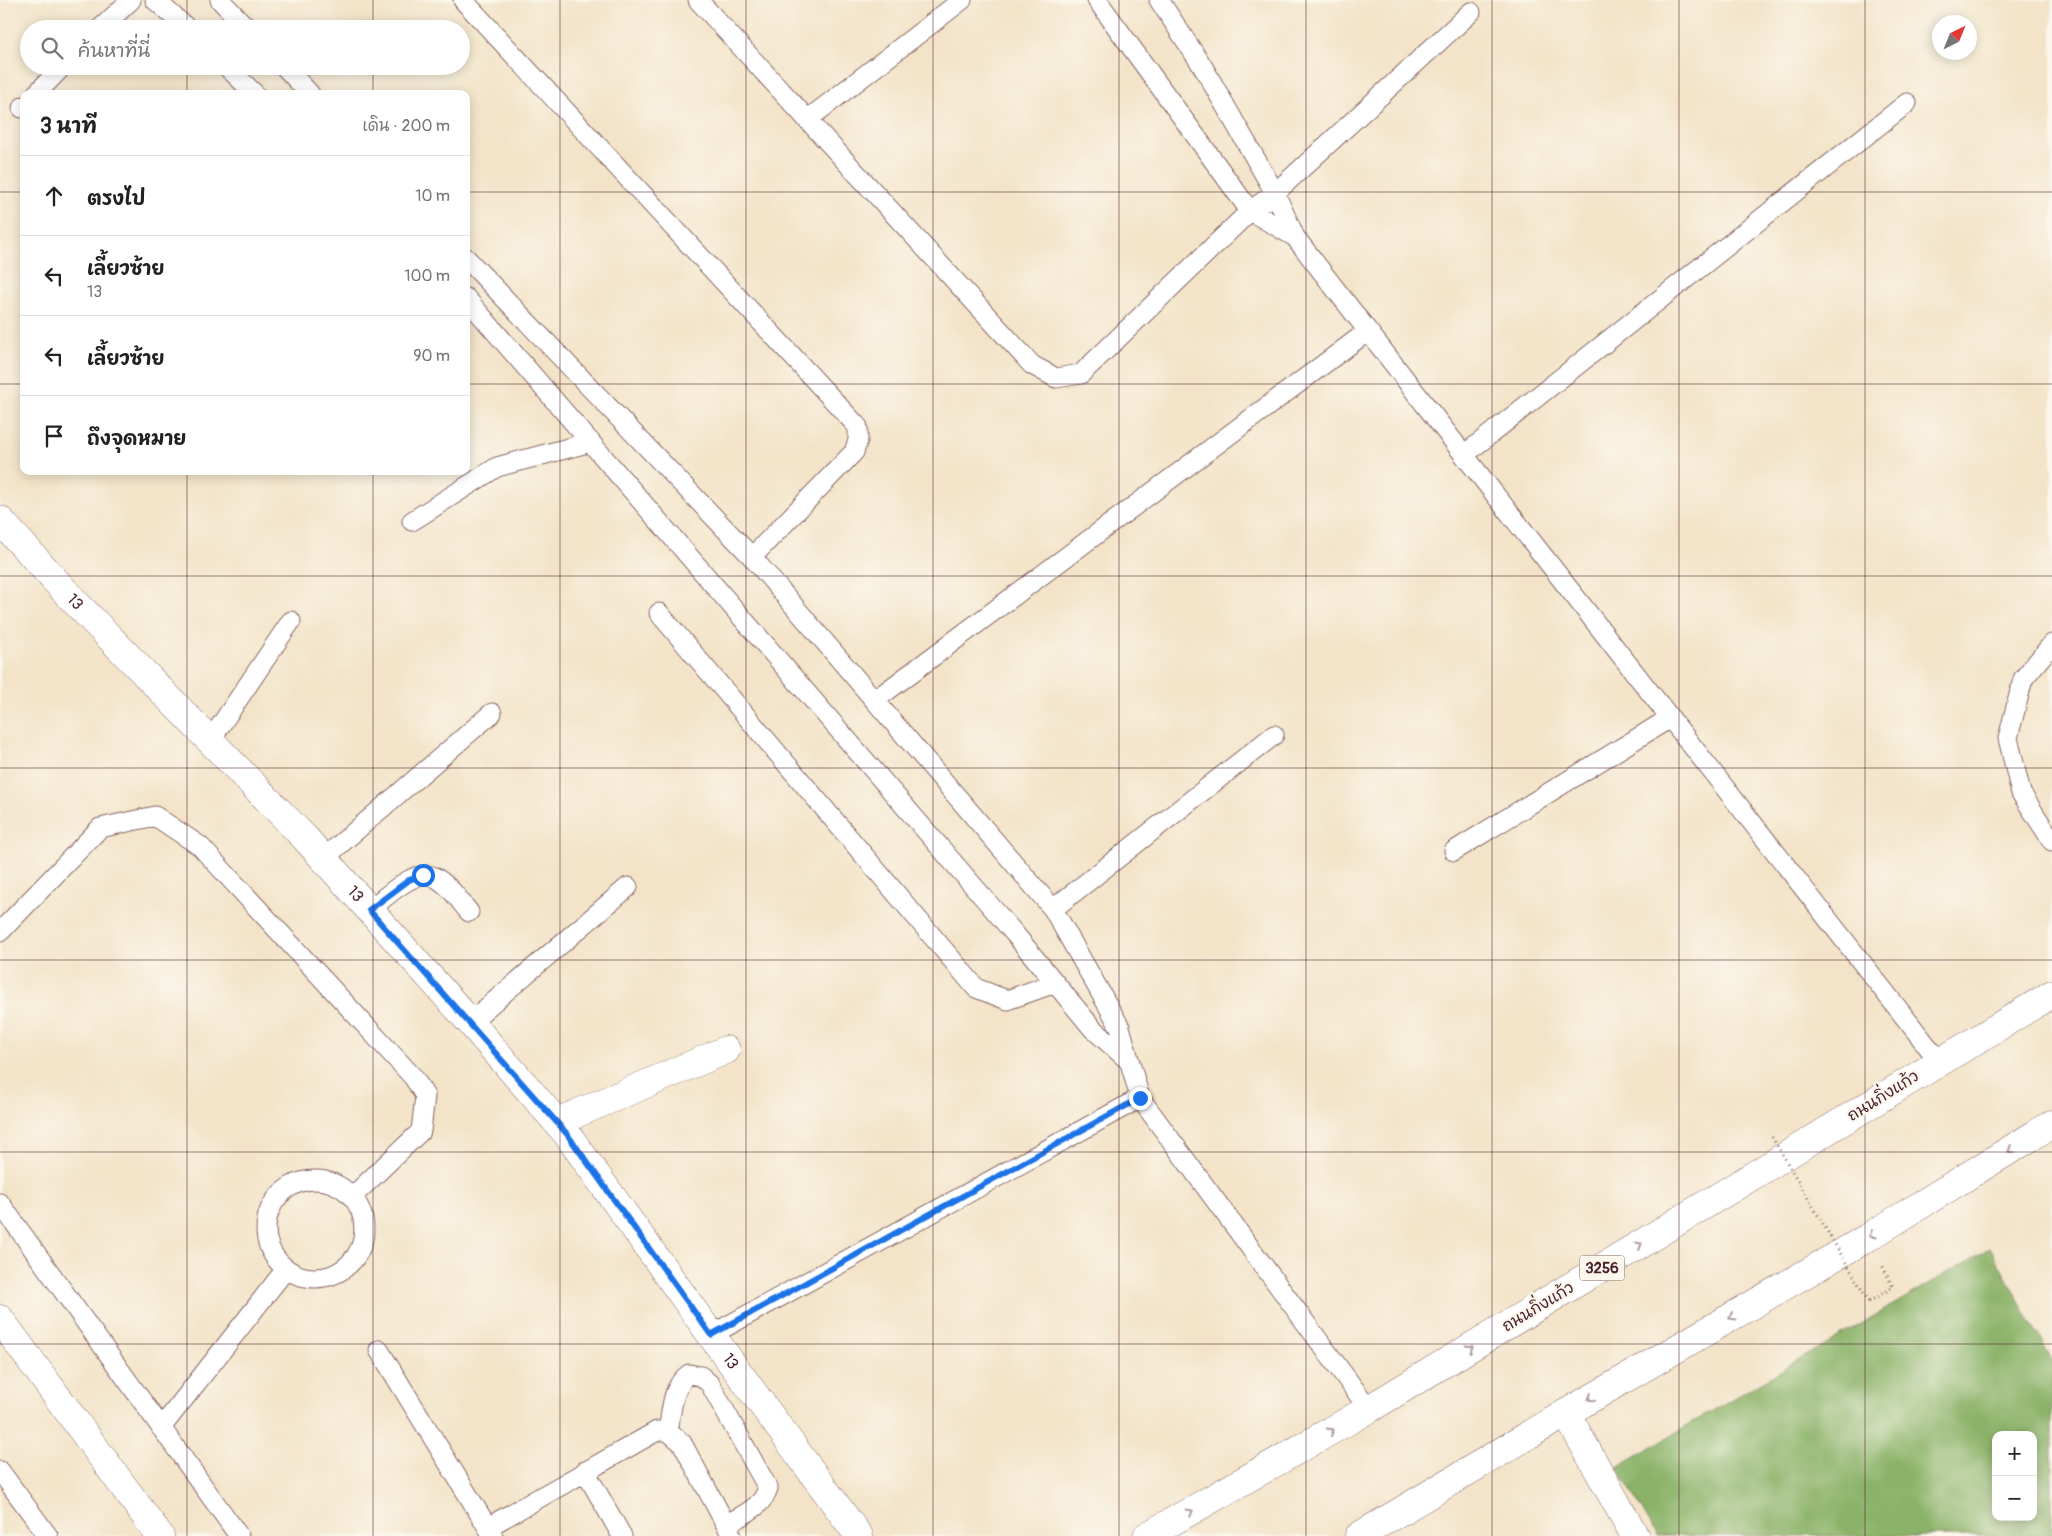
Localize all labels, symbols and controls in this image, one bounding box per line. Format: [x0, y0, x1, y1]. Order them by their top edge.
north arrow [1932, 15, 1977, 60]
search box [20, 20, 470, 75]
icon: search [38, 34, 66, 62]
text: ค้นหาที่นี่ [78, 39, 150, 63]
text: 3 นาที [40, 113, 97, 140]
text: เดิน · 200 m [363, 116, 450, 136]
icon: ahead [40, 182, 68, 210]
text: 10 m [415, 186, 450, 206]
text: ตรงไป [87, 187, 145, 211]
text: เลี้ยวซ้าย [87, 257, 164, 281]
icon: left [40, 262, 68, 290]
text: 100 m [404, 266, 450, 286]
text: 13 [87, 282, 102, 302]
icon: left [40, 342, 68, 370]
text: 90 m [413, 346, 450, 366]
text: เลี้ยวซ้าย [87, 347, 164, 371]
icon: arrive [40, 422, 68, 450]
text: ถึงจุดหมาย [87, 427, 186, 451]
street label: 13 [62, 590, 87, 614]
route start [412, 864, 435, 887]
street label: 13 [343, 882, 368, 906]
street label: ถนนกิ่งแก้ว [1841, 1062, 1923, 1126]
route end [1129, 1087, 1152, 1110]
one-way arrow [2007, 1143, 2016, 1153]
one-way arrow [1869, 1229, 1878, 1239]
one-way arrow [1634, 1242, 1643, 1252]
road number: 3256 [1580, 1256, 1624, 1280]
street label: ถนนกิ่งแก้ว [1496, 1273, 1578, 1336]
one-way arrow [1728, 1311, 1737, 1321]
one-way arrow [1465, 1344, 1474, 1354]
street label: 13 [718, 1349, 743, 1373]
one-way arrow [1588, 1392, 1597, 1402]
one-way arrow [1325, 1427, 1334, 1437]
map controls [1992, 1431, 2037, 1521]
button: + [1992, 1431, 2037, 1476]
button: − [1992, 1476, 2037, 1521]
one-way arrow [1184, 1508, 1193, 1518]

